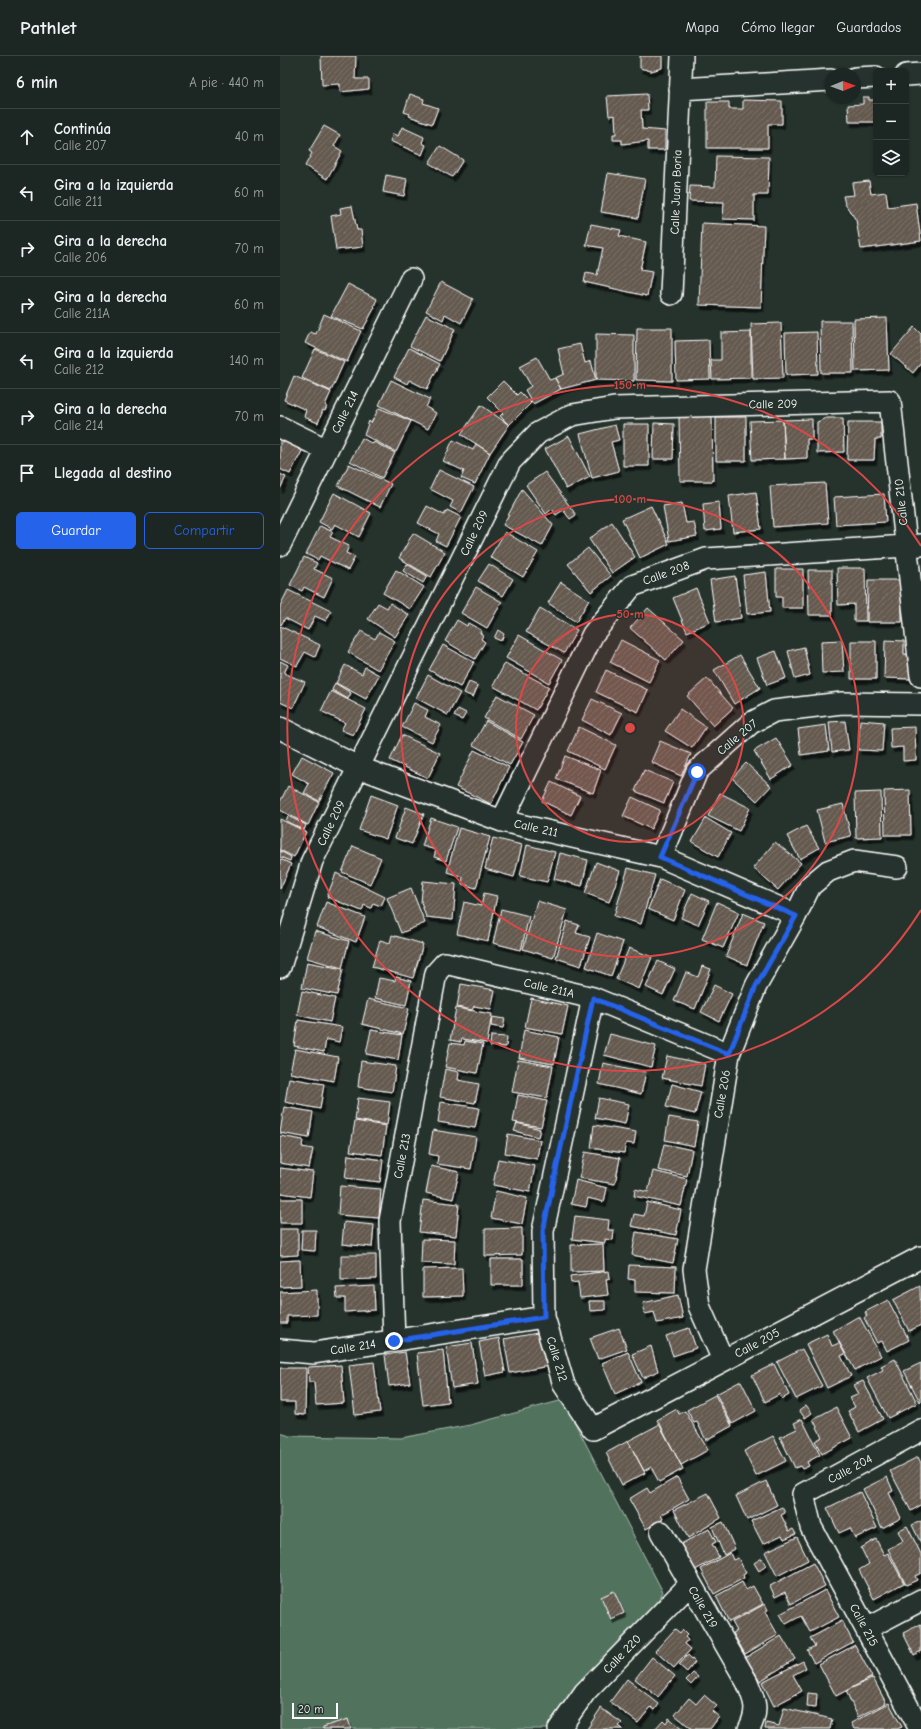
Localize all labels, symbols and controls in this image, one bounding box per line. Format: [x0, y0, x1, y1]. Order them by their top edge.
text: Pathlet [20, 17, 76, 39]
text: Mapa [686, 19, 719, 36]
text: Cómo llegar [741, 19, 814, 36]
text: Guardados [836, 19, 901, 36]
north arrow [825, 68, 861, 104]
map controls [873, 68, 909, 176]
button: + [873, 68, 909, 104]
text: 6 min [16, 73, 58, 92]
text: A pie · 440 m [189, 75, 264, 90]
button: − [873, 104, 909, 140]
text: Continúa [54, 120, 111, 138]
icon: ahead [16, 126, 38, 148]
text: 40 m [235, 129, 264, 144]
text: Calle 207 [54, 138, 106, 153]
button: layers [873, 140, 909, 176]
street label: Calle Juan Boria [668, 149, 684, 235]
text: Gira a la izquierda [54, 176, 174, 194]
icon: left [16, 182, 38, 204]
text: 60 m [234, 185, 264, 200]
text: Calle 211 [54, 194, 102, 209]
text: Gira a la derecha [54, 232, 167, 250]
icon: right [16, 238, 38, 260]
text: 70 m [235, 241, 264, 256]
text: Calle 206 [54, 250, 107, 265]
text: Gira a la derecha [54, 288, 167, 306]
icon: right [16, 294, 38, 316]
text: 60 m [234, 297, 264, 312]
text: Calle 211A [54, 306, 110, 321]
text: Gira a la izquierda [54, 344, 174, 362]
icon: left [16, 350, 38, 372]
text: 140 m [230, 353, 264, 368]
text: Calle 212 [54, 362, 104, 377]
text: 150 m [614, 378, 646, 392]
street label: Calle 214 [329, 388, 361, 436]
street label: Calle 209 [748, 397, 798, 411]
text: Gira a la derecha [54, 400, 167, 418]
icon: right [16, 406, 38, 428]
text: 70 m [235, 409, 264, 424]
text: Calle 214 [54, 418, 103, 433]
icon: arrive [16, 462, 38, 484]
text: Llegada al destino [54, 464, 172, 482]
street label: Calle 210 [892, 478, 910, 526]
text: 100 m [614, 492, 646, 506]
street label: Calle 209 [457, 508, 491, 558]
button: Guardar [16, 512, 136, 549]
button: Compartir [144, 512, 264, 549]
street label: Calle 208 [641, 558, 691, 588]
text: 50 m [616, 607, 644, 621]
street label: Calle 207 [714, 716, 760, 758]
centre of rings [623, 721, 637, 735]
route start [688, 763, 706, 781]
street label: Calle 209 [314, 798, 348, 848]
street label: Calle 211 [513, 816, 560, 840]
street label: Calle 211A [522, 975, 576, 1001]
street label: Calle 206 [711, 1069, 733, 1119]
street label: Calle 213 [391, 1132, 413, 1180]
street label: Calle 205 [732, 1325, 782, 1361]
route end [385, 1332, 403, 1350]
street label: Calle 212 [544, 1335, 570, 1383]
street label: Calle 214 [329, 1336, 377, 1357]
street label: Calle 204 [825, 1451, 875, 1487]
street label: Calle 219 [685, 1583, 721, 1631]
street label: Calle 215 [847, 1601, 881, 1649]
street label: Calle 220 [600, 1632, 644, 1676]
scale bar [292, 1701, 338, 1720]
text: 20 m [298, 1703, 323, 1716]

